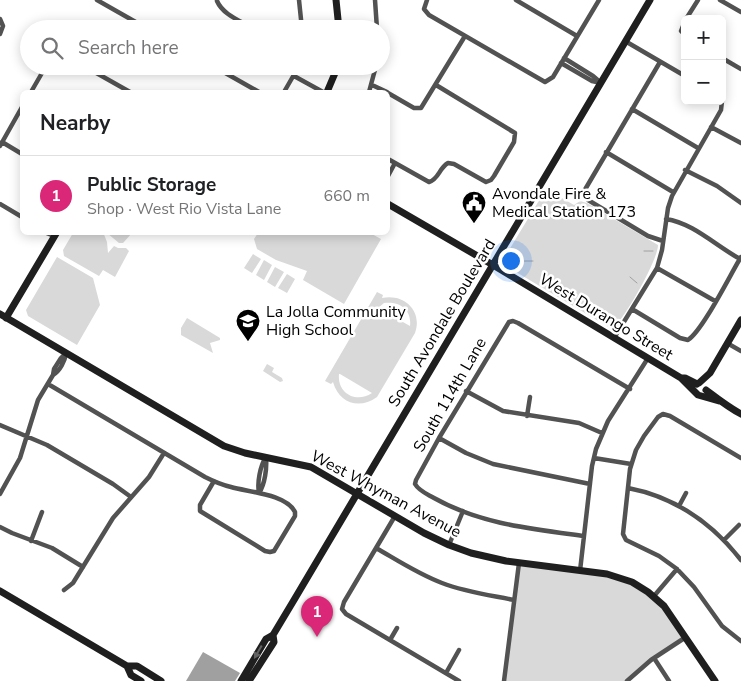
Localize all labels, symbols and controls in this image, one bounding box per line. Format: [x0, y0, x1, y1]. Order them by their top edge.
map controls [681, 15, 726, 105]
button: + [681, 15, 726, 60]
search box [20, 20, 390, 75]
icon: search [38, 34, 66, 62]
text: Search here [78, 35, 179, 61]
button: − [681, 60, 726, 105]
text: Nearby [40, 109, 110, 137]
text: Public Storage [87, 172, 216, 198]
place label: Avondale Fire & Medical Station 173 [492, 183, 636, 223]
text: 1 [51, 185, 61, 207]
text: 660 m [323, 185, 370, 207]
public building icon: Avondale Fire & Medical Station 173 [461, 190, 487, 224]
text: Shop · West Rio Vista Lane [87, 198, 281, 220]
street label: South Avondale Boulevard [383, 235, 501, 411]
your location [498, 248, 524, 274]
street label: West Durango Street [535, 268, 677, 366]
place label: La Jolla Community High School [266, 301, 406, 341]
school or university icon: La Jolla Community High School [235, 308, 261, 342]
street label: South 114th Lane [408, 334, 492, 456]
street label: West Whyman Avenue [307, 445, 465, 543]
pin: 1 [301, 596, 333, 637]
one-way arrow [254, 644, 262, 659]

